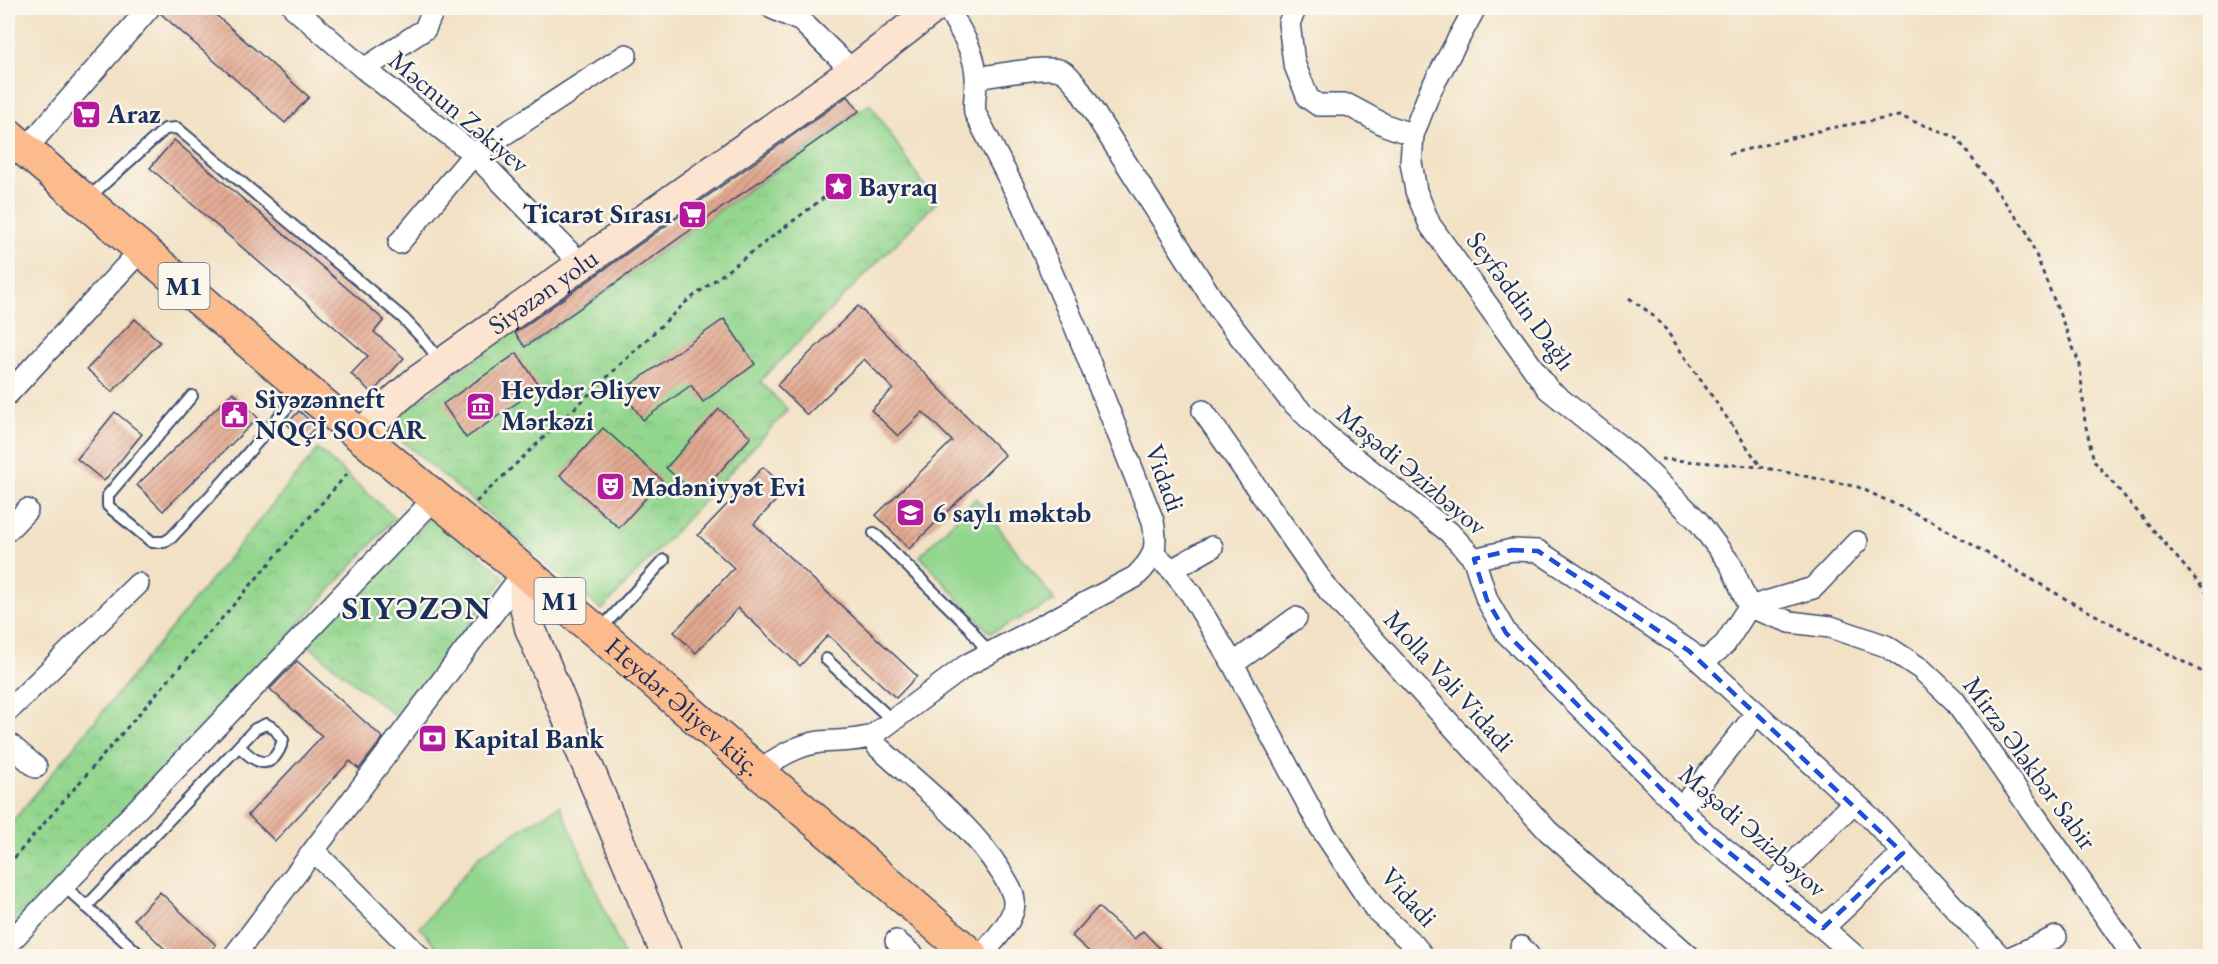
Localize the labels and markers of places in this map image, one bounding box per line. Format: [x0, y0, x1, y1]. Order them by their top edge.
place label: Araz [106, 96, 161, 131]
supermarket icon: Araz [70, 98, 102, 130]
place label: Bayraq [859, 169, 938, 204]
place icon: Bayraq [822, 171, 854, 203]
place label: Ticarət Sırası [522, 196, 672, 231]
supermarket icon: Ticarət Sırası [677, 198, 709, 230]
place label: Heydər Əliyev Mərkəzi [501, 372, 662, 438]
place label: Siyəzənneft NQÇİ SOCAR [255, 381, 427, 447]
museum icon: Heydər Əliyev Mərkəzi [464, 390, 496, 422]
public building icon: Siyəzənneft NQÇİ SOCAR [218, 399, 250, 431]
place label: Mədəniyyət Evi [631, 469, 806, 504]
theatre icon: Mədəniyyət Evi [594, 471, 626, 503]
place label: 6 saylı məktəb [932, 495, 1091, 530]
school or university icon: 6 saylı məktəb [895, 497, 927, 529]
place label: Kapital Bank [454, 721, 605, 756]
bank icon: Kapital Bank [417, 723, 449, 755]

